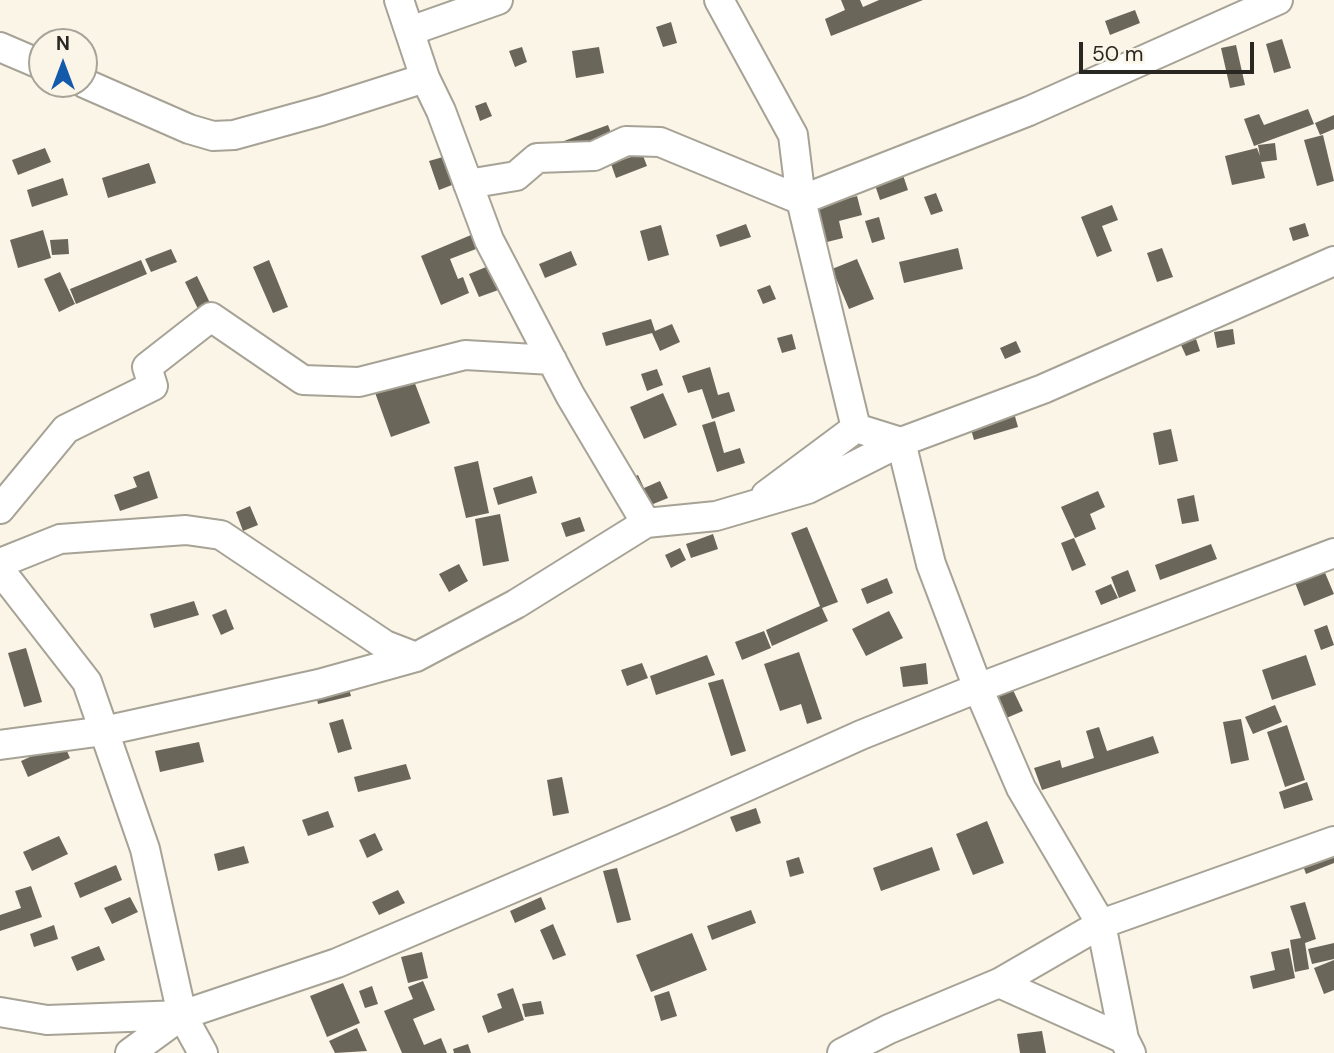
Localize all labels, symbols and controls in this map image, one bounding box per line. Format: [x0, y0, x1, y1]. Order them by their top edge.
north arrow [28, 28, 98, 98]
scale bar [1082, 28, 1257, 72]
text: N [56, 31, 70, 56]
text: 50 m [1092, 40, 1143, 68]

